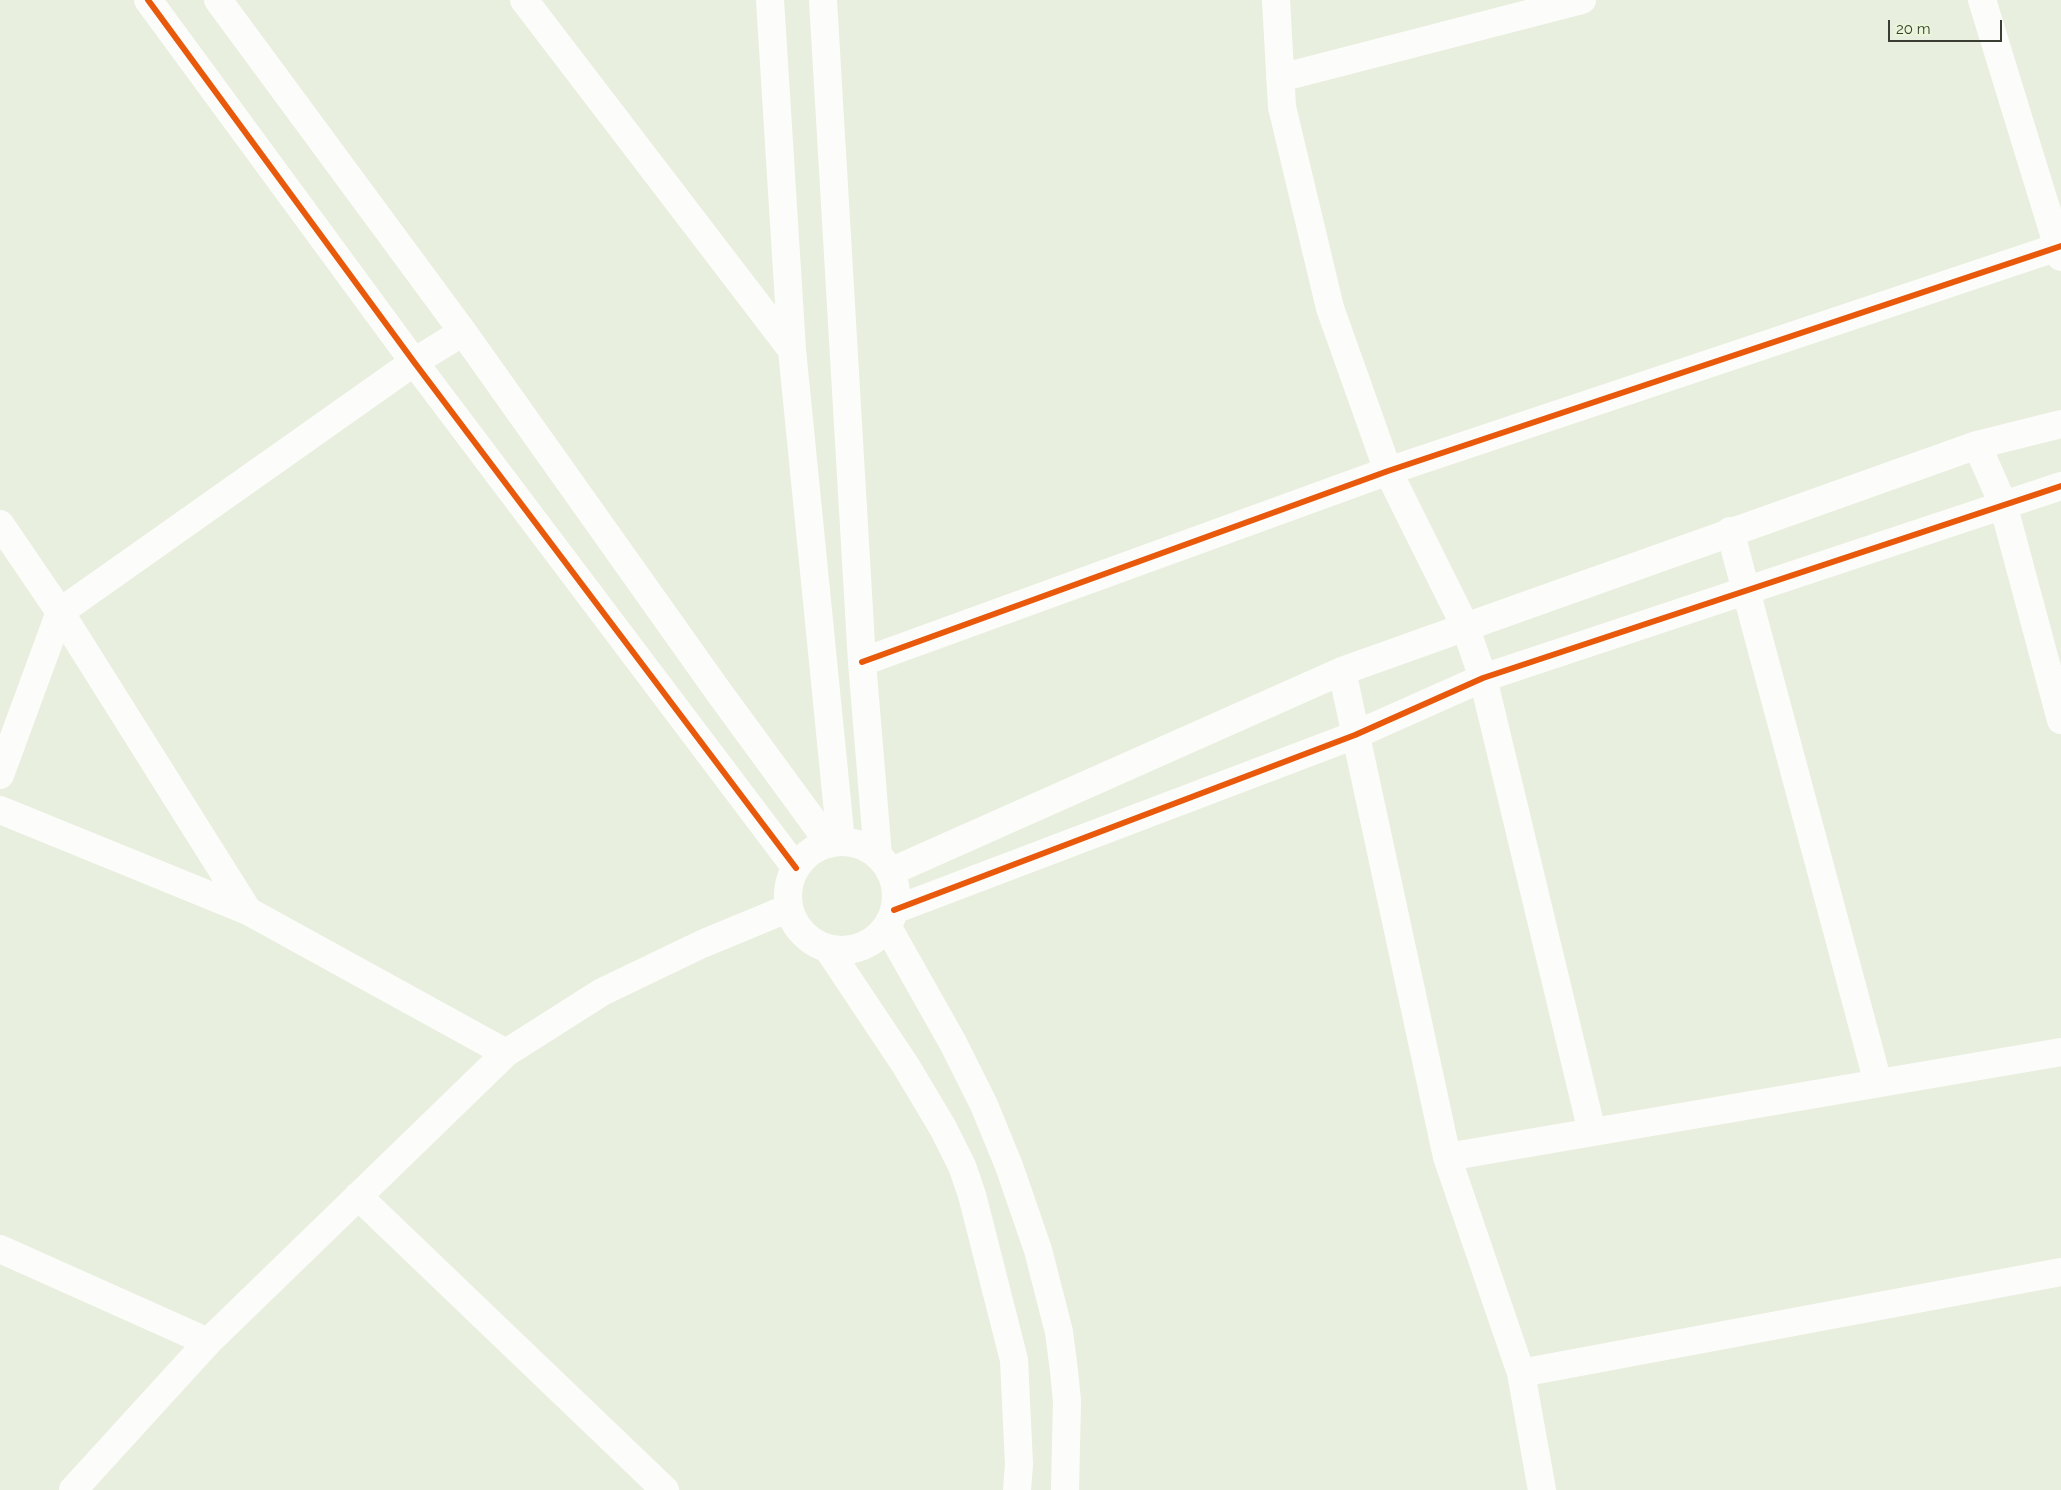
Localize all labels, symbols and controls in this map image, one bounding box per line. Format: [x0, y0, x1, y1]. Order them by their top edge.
scale bar [1891, 10, 2005, 42]
text: 20 m [1896, 20, 1931, 38]

